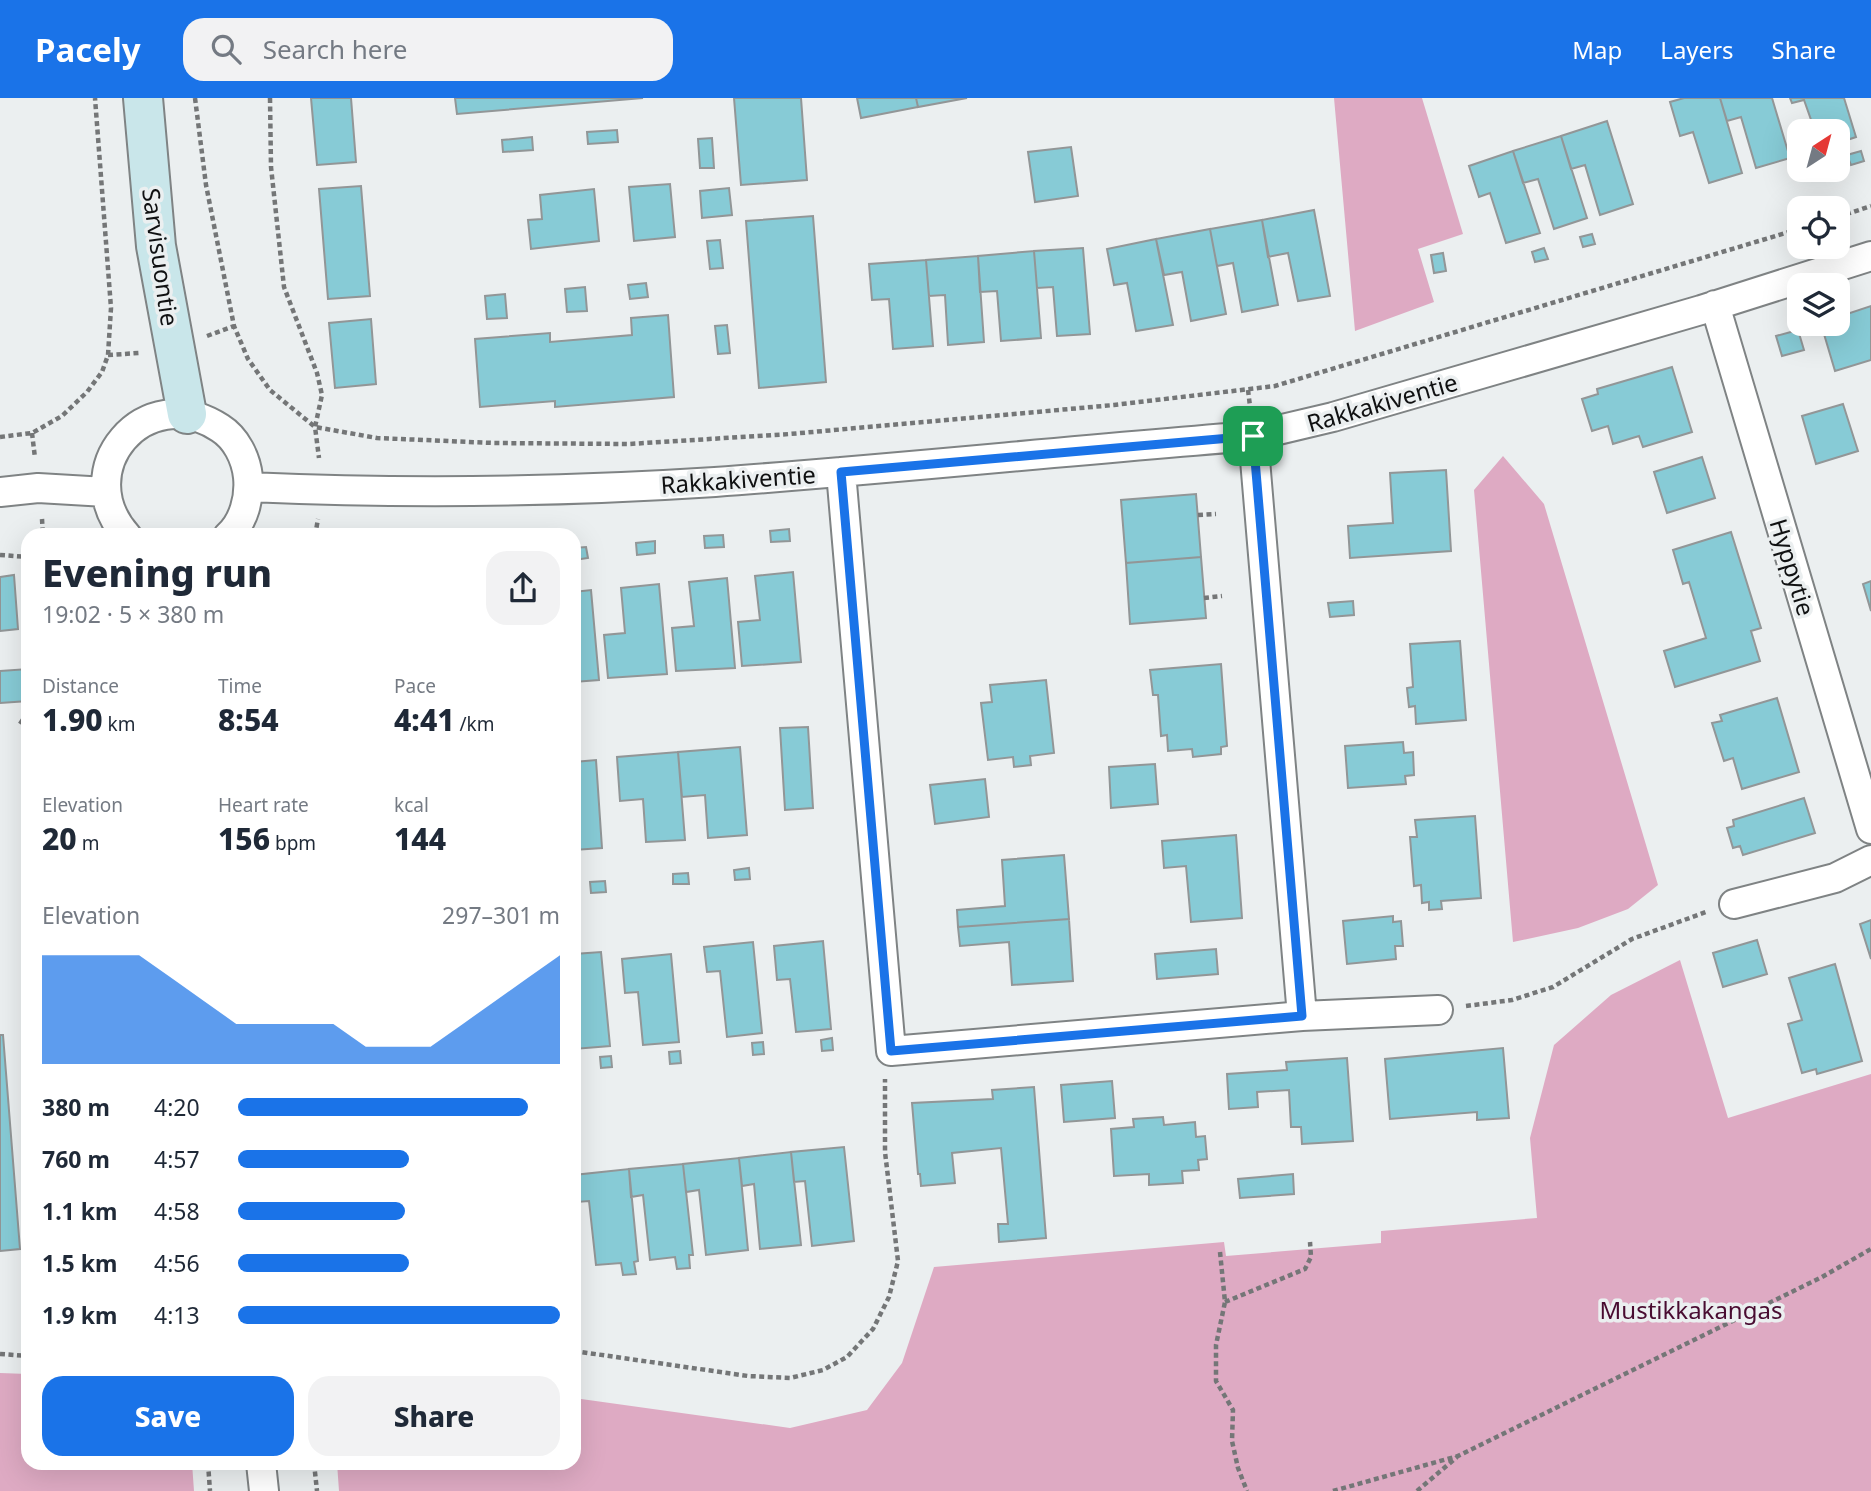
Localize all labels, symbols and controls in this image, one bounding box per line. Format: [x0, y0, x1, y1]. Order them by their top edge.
search box [183, 18, 673, 81]
text: Pacely [35, 27, 141, 72]
icon: search [207, 30, 245, 68]
text: Search here [263, 31, 407, 67]
text: Map [1572, 33, 1622, 66]
text: Layers [1660, 33, 1734, 66]
text: Share [1772, 33, 1836, 66]
north arrow [1787, 119, 1850, 182]
map controls [1787, 119, 1850, 336]
street label: Sarvisuontie [135, 186, 187, 328]
button: locate [1787, 196, 1850, 259]
button: layers [1787, 273, 1850, 336]
street label: Rakkakiventie [1303, 365, 1461, 439]
pin [1223, 406, 1283, 466]
icon: arrive [1234, 417, 1272, 455]
street label: Rakkakiventie [659, 457, 817, 501]
street label: Hyppytie [1763, 515, 1823, 619]
text: Evening run [42, 546, 272, 598]
button: share [486, 551, 560, 625]
text: 19:02 · 5 × 380 m [42, 598, 224, 630]
text: Distance [42, 673, 119, 699]
text: Time [218, 673, 262, 699]
text: Pace [394, 673, 436, 699]
text: 1.90 [42, 699, 103, 740]
text: 8:54 [218, 699, 279, 740]
text: 4:41 [394, 699, 455, 740]
text: km [103, 711, 135, 737]
text: /km [455, 711, 495, 737]
text: Elevation [42, 792, 123, 818]
text: Heart rate [218, 792, 309, 818]
text: kcal [394, 792, 429, 818]
text: 20 [42, 818, 77, 859]
text: 156 [218, 818, 270, 859]
text: 144 [394, 818, 446, 859]
text: m [77, 830, 99, 856]
text: bpm [270, 830, 316, 856]
text: Elevation [42, 899, 140, 931]
text: 297–301 m [442, 899, 560, 931]
text: 380 m [42, 1091, 110, 1123]
text: 4:20 [154, 1091, 200, 1123]
text: 760 m [42, 1143, 110, 1175]
text: 4:57 [154, 1143, 200, 1175]
text: 1.1 km [42, 1195, 117, 1227]
text: 4:58 [154, 1195, 200, 1227]
text: 1.5 km [42, 1247, 117, 1279]
text: 4:56 [154, 1247, 200, 1279]
park label: Mustikkakangas [1600, 1293, 1782, 1326]
text: 1.9 km [42, 1299, 117, 1331]
text: 4:13 [154, 1299, 200, 1331]
button: Save [42, 1376, 294, 1456]
button: Share [308, 1376, 560, 1456]

